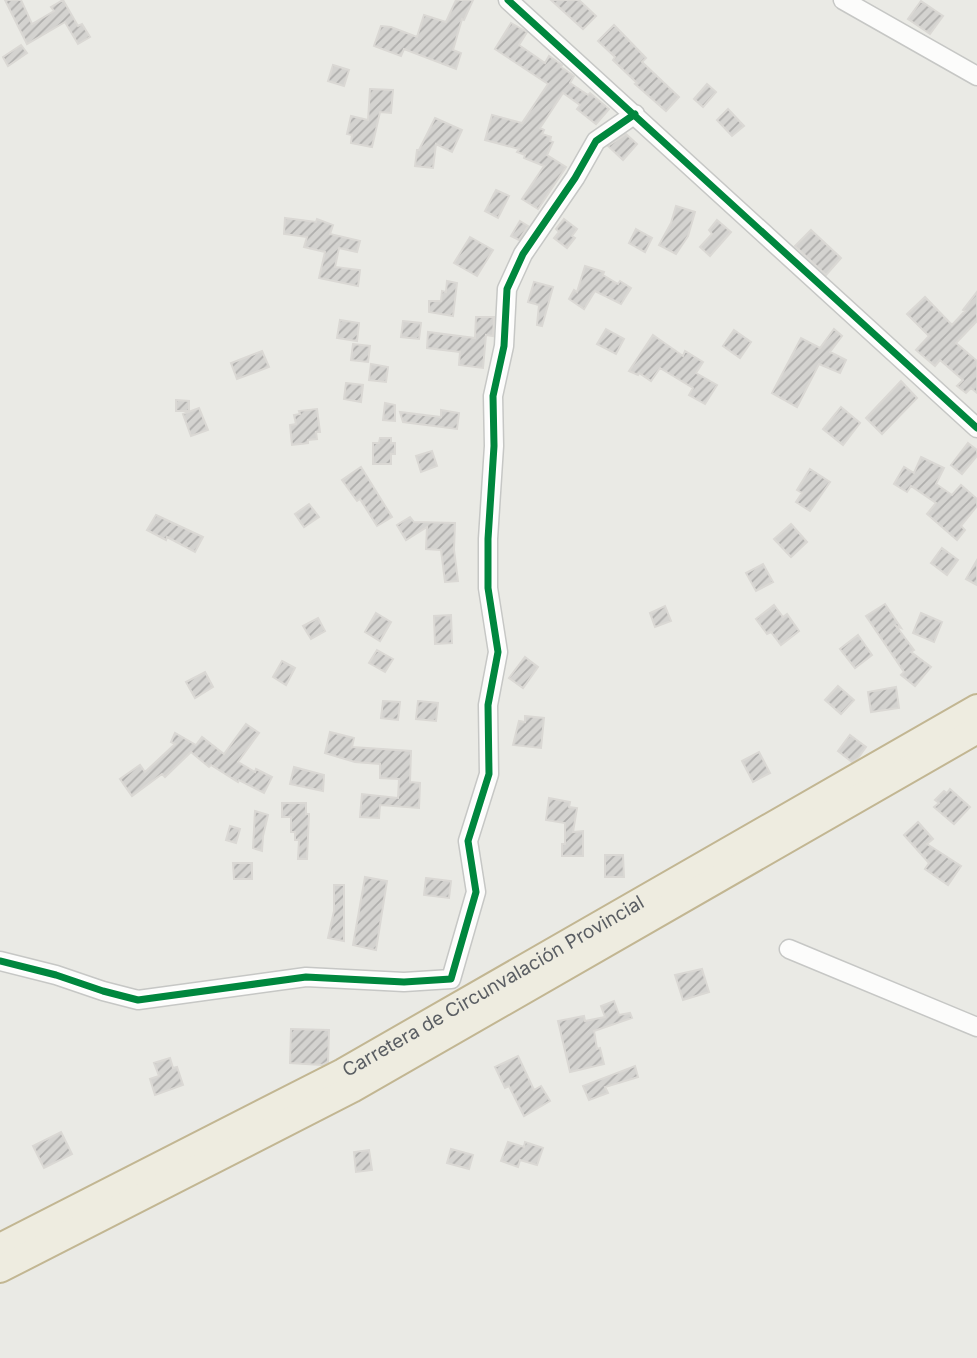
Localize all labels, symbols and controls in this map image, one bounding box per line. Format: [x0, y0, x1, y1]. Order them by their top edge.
street label: Carretera de Circunvalación Provincial [338, 891, 648, 1082]

